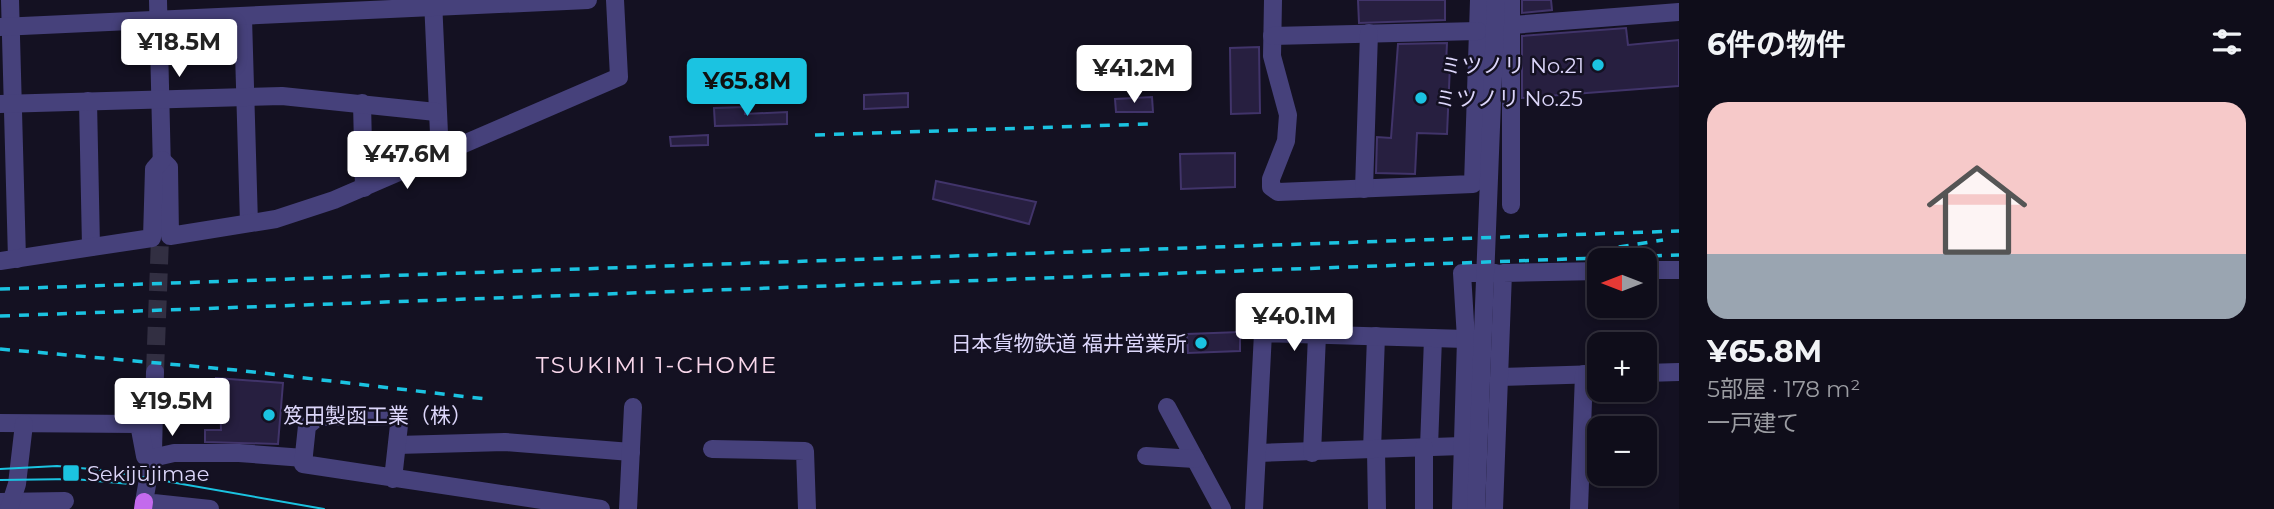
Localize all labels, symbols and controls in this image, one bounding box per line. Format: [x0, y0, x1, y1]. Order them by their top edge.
pin: ¥18.5M [122, 20, 236, 79]
icon: filters [2208, 23, 2246, 61]
text: 6件の物件 [1707, 26, 1846, 63]
text: ¥18.5M [137, 28, 221, 56]
pin: ¥41.2M [1077, 46, 1191, 105]
place label: ミツノリ No.21 [1440, 53, 1584, 78]
text: ¥41.2M [1093, 54, 1175, 82]
marker: ミツノリ No.21 [1590, 57, 1606, 73]
pin: ¥65.8M [690, 58, 804, 118]
text: ¥65.8M [703, 67, 791, 95]
place label: ミツノリ No.25 [1435, 86, 1583, 111]
marker: ミツノリ No.25 [1413, 90, 1429, 106]
pin: ¥47.6M [350, 132, 464, 191]
text: ¥47.6M [363, 140, 451, 168]
icon: home [1914, 147, 2040, 273]
north arrow [1587, 248, 1657, 318]
map controls [1587, 248, 1657, 486]
pin: ¥40.1M [1237, 294, 1351, 353]
text: ¥40.1M [1252, 302, 1336, 330]
place label: 日本貨物鉄道 福井営業所 [950, 331, 1187, 356]
button: + [1587, 332, 1657, 402]
text: ¥65.8M [1707, 333, 1822, 370]
marker: 日本貨物鉄道 福井営業所 [1193, 335, 1209, 351]
district label: TSUKIMI 1-CHOME [536, 351, 778, 379]
text: 5部屋 · 178 m² [1707, 375, 1860, 403]
pin: ¥19.5M [115, 378, 229, 438]
text: ¥19.5M [131, 387, 213, 415]
place label: 笈田製函工業（株） [283, 403, 472, 428]
marker: 笈田製函工業（株） [261, 407, 277, 423]
text: 一戸建て [1707, 409, 1799, 437]
button: − [1587, 416, 1657, 486]
place label: Sekijūjimae [87, 461, 209, 486]
marker: Sekijūjimae [61, 463, 81, 483]

